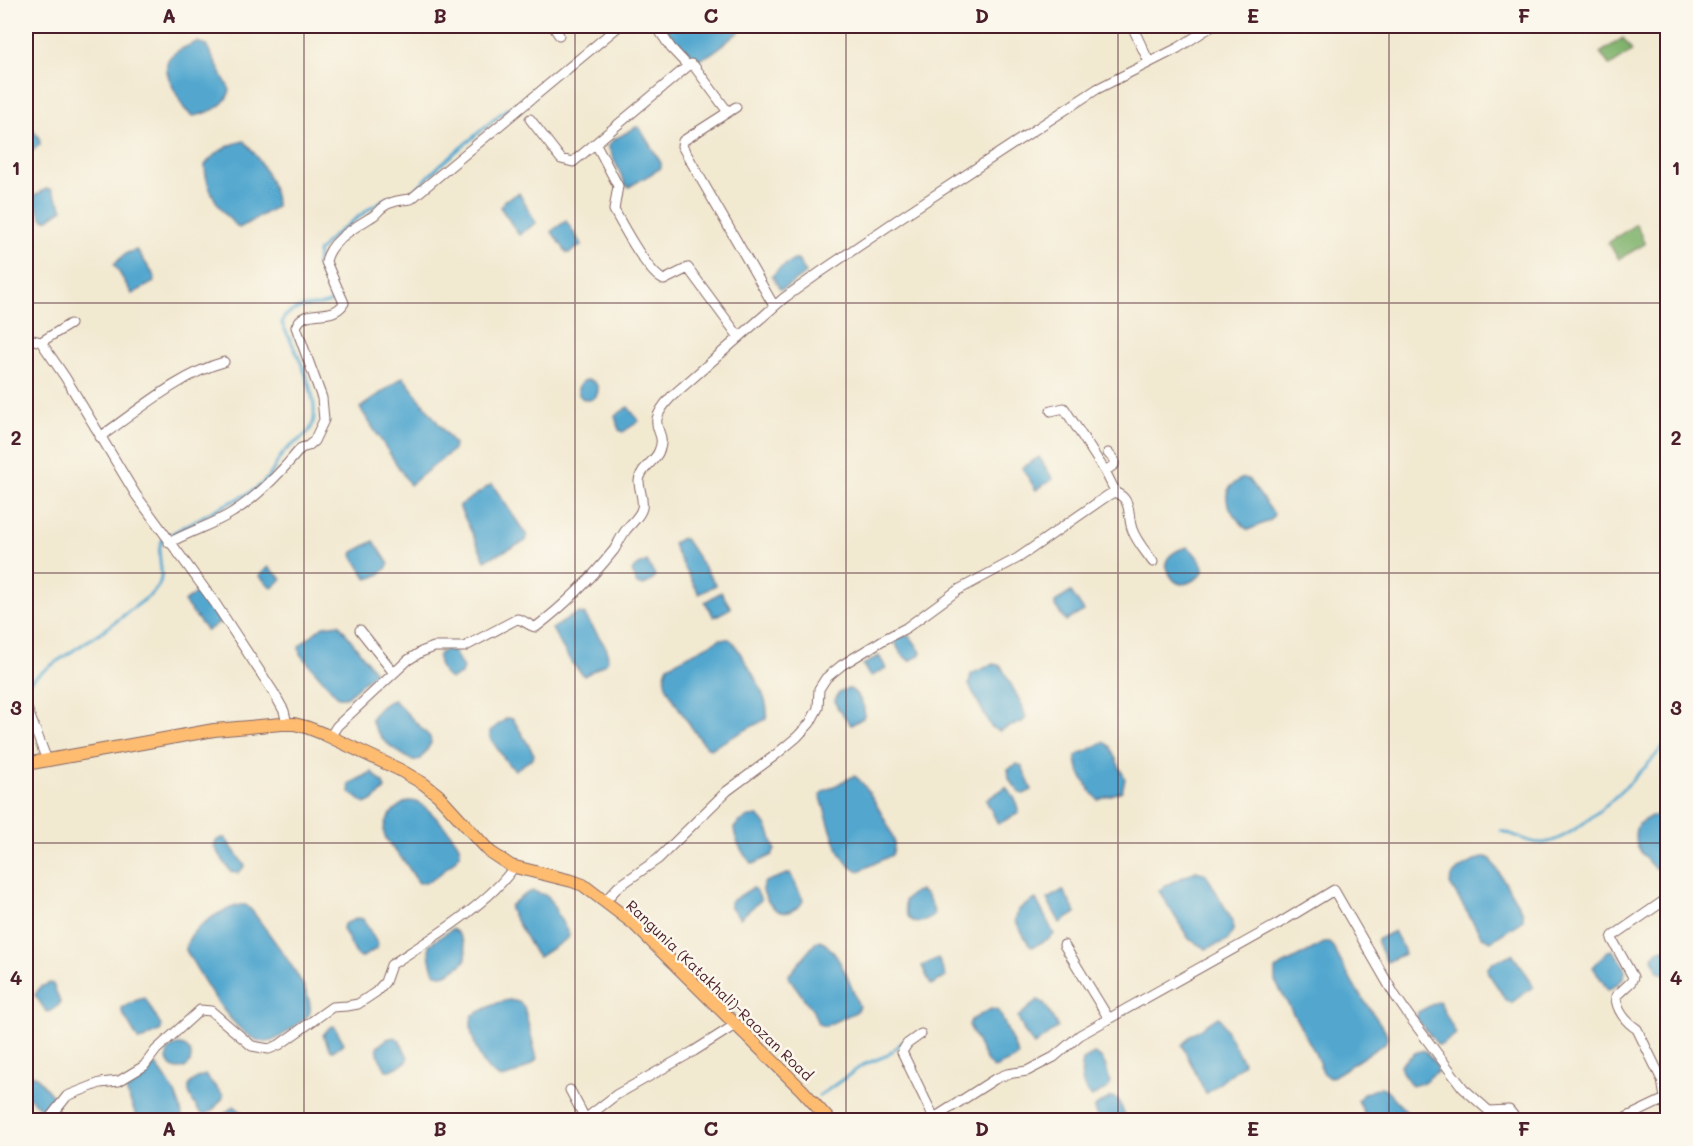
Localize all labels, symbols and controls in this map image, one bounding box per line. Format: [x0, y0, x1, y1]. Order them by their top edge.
text: A [162, 2, 176, 28]
text: B [433, 2, 447, 28]
text: C [704, 2, 719, 28]
text: D [975, 2, 989, 28]
text: E [1247, 2, 1259, 28]
text: F [1518, 2, 1531, 28]
text: 1 [12, 154, 20, 180]
text: 1 [1672, 154, 1680, 180]
text: 2 [10, 424, 22, 450]
text: 2 [1670, 424, 1682, 450]
text: 3 [10, 694, 22, 720]
text: 3 [1670, 694, 1682, 720]
street label: Rangunia (Katakhali)-Raozan Road [622, 895, 818, 1085]
text: 4 [10, 964, 23, 990]
text: 4 [1670, 964, 1683, 990]
text: A [162, 1115, 176, 1141]
text: B [433, 1115, 447, 1141]
text: C [704, 1115, 719, 1141]
text: D [975, 1115, 989, 1141]
text: E [1247, 1115, 1259, 1141]
text: F [1518, 1115, 1531, 1141]

